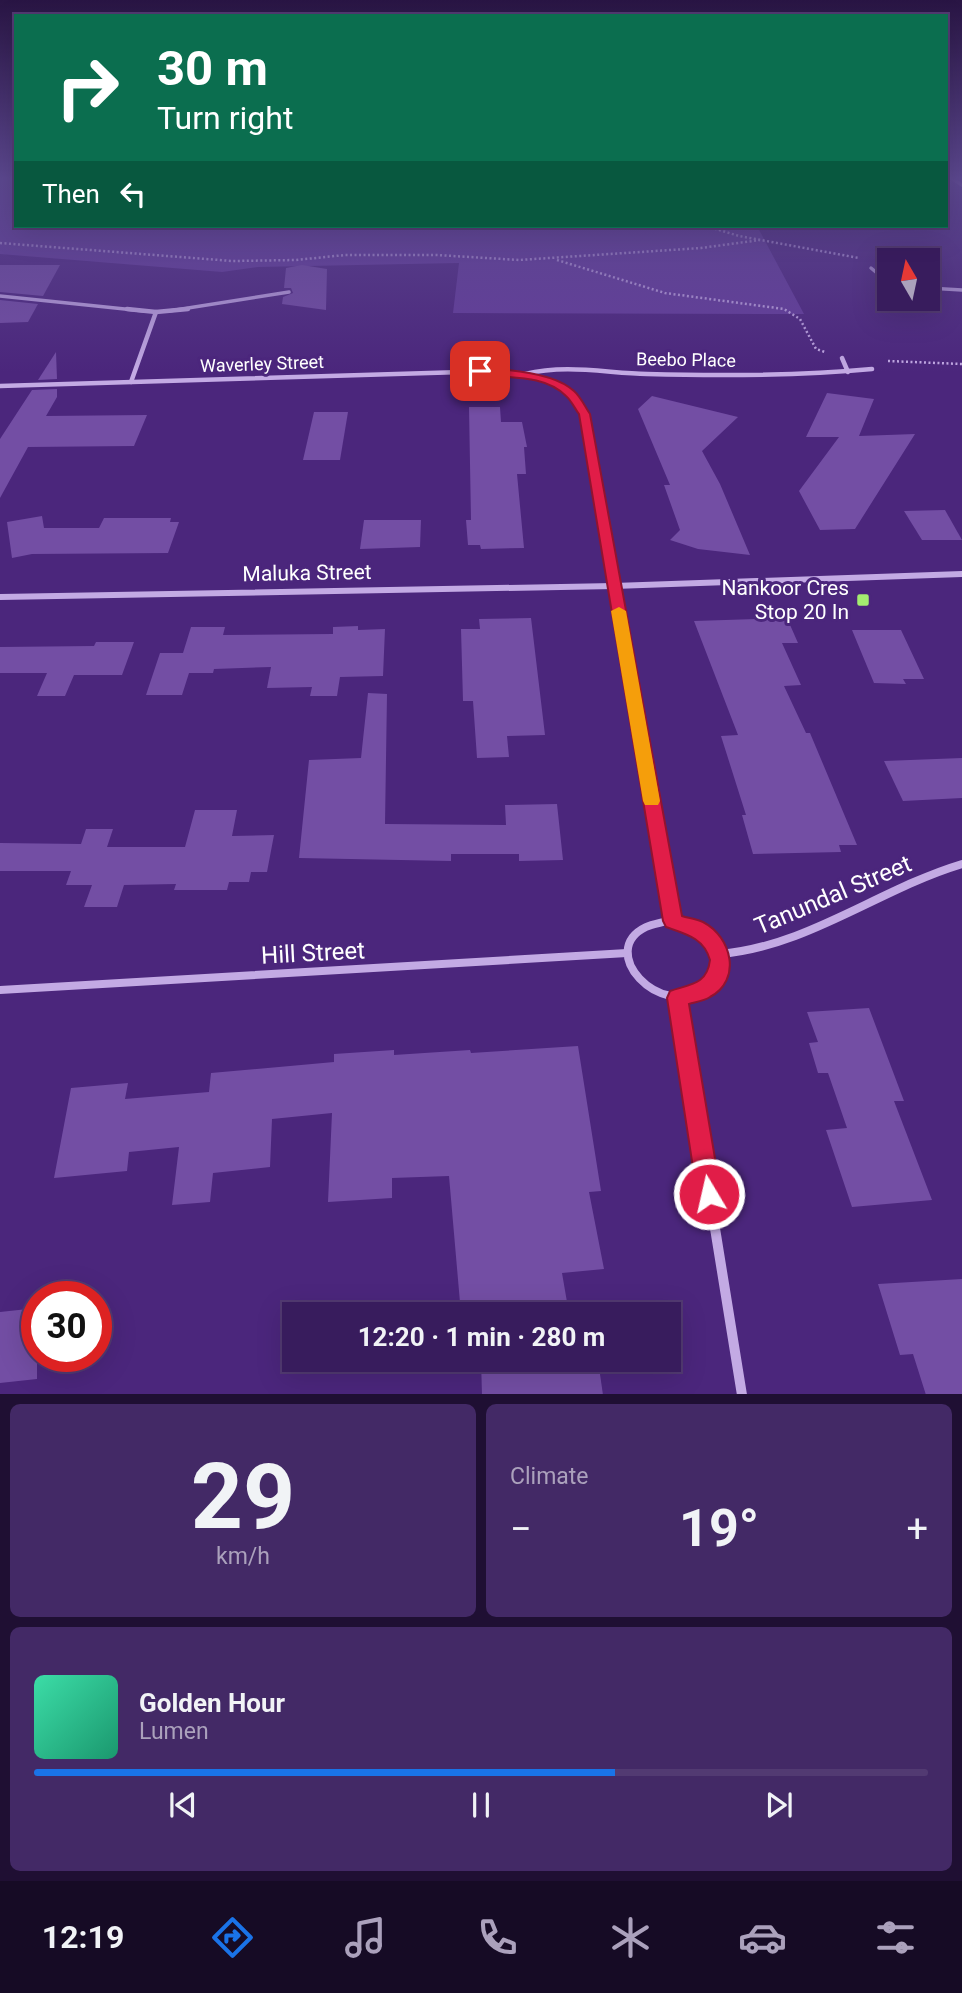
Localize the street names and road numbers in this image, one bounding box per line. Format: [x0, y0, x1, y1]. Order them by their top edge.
street label: Beebo Place [636, 348, 736, 371]
street label: Waverley Street [200, 351, 324, 376]
street label: Maluka Street [242, 560, 372, 586]
street label: Tanundal Street [750, 849, 916, 941]
street label: Hill Street [260, 936, 366, 970]

